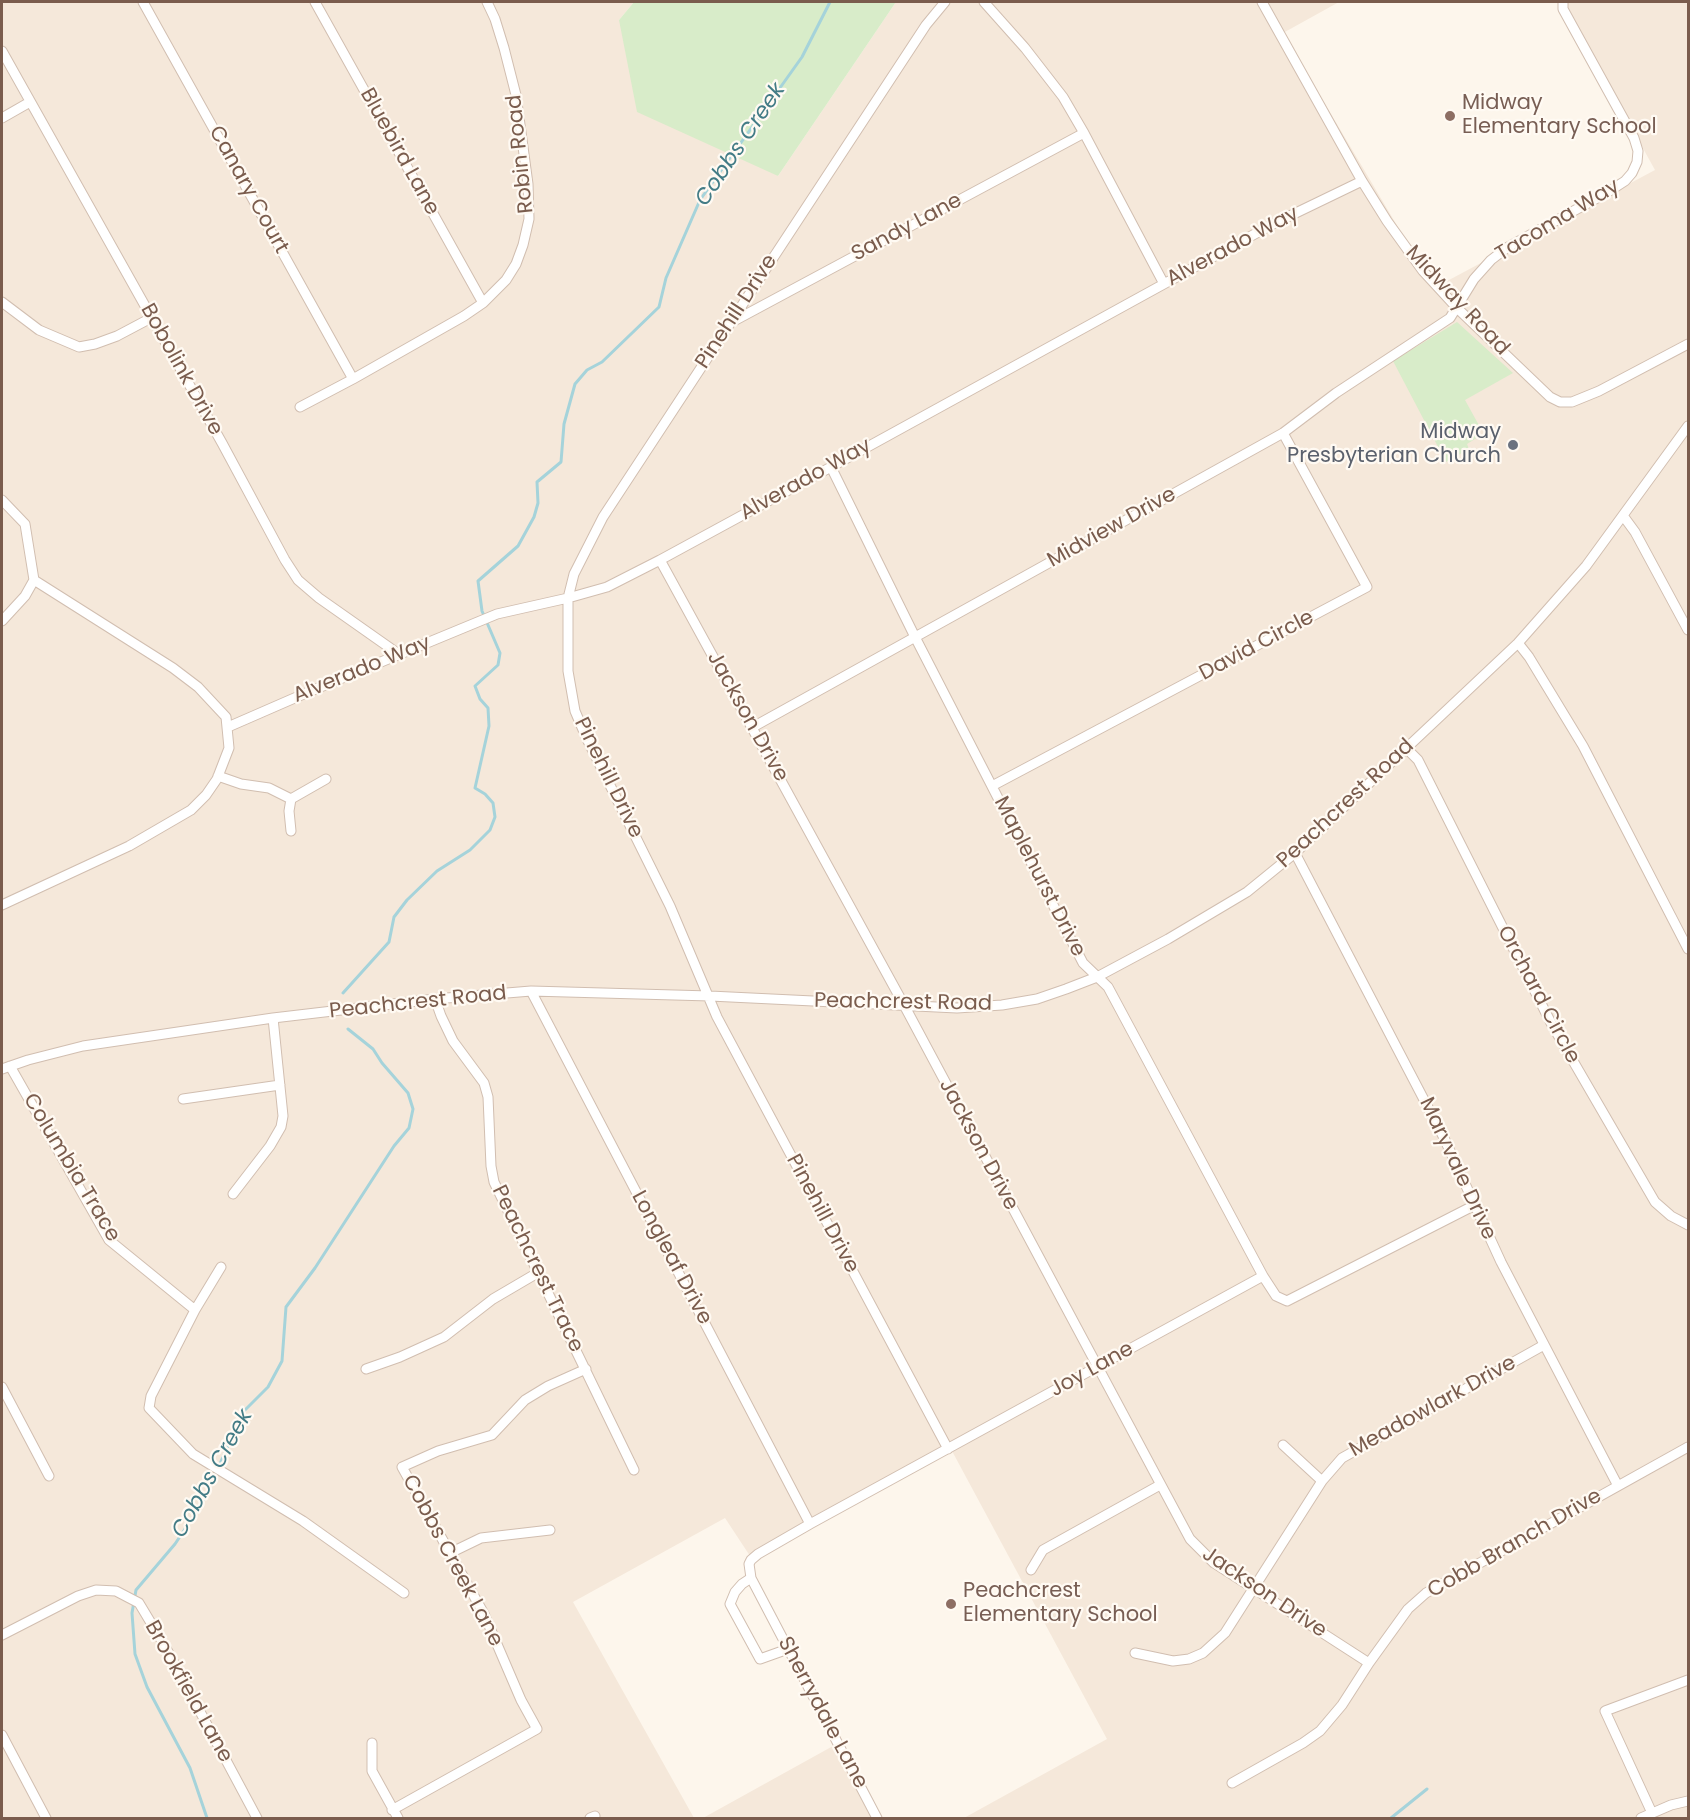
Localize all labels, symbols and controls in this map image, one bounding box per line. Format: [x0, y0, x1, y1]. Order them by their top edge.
water label: Cobbs Creek [690, 78, 792, 212]
street label: Bluebird Lane [354, 84, 444, 220]
place label: Midway Elementary School [1462, 91, 1657, 141]
street label: Robin Road [502, 93, 540, 215]
marker: Midway Elementary School [1443, 109, 1457, 123]
street label: Canary Court [203, 122, 293, 258]
street label: Tacoma Way [1492, 174, 1624, 268]
street label: Sandy Lane [848, 188, 966, 268]
street label: Alverado Way [1163, 202, 1303, 292]
street label: Midway Road [1400, 241, 1514, 361]
street label: Pinehill Drive [691, 250, 783, 374]
street label: Bobolink Drive [134, 300, 228, 440]
place label: Midway Presbyterian Church [1287, 420, 1501, 470]
street label: Alverado Way [736, 434, 876, 526]
marker: Midway Presbyterian Church [1506, 438, 1520, 452]
street label: Midview Drive [1043, 482, 1181, 574]
street label: David Circle [1195, 605, 1319, 687]
street label: Alverado Way [290, 631, 434, 709]
street label: Jackson Drive [701, 647, 793, 787]
street label: Pinehill Drive [568, 714, 648, 842]
street label: Peachcrest Road [1272, 734, 1420, 874]
street label: Maplehurst Drive [988, 793, 1090, 961]
street label: Orchard Circle [1491, 922, 1585, 1068]
street label: Peachcrest Road [328, 981, 508, 1025]
street label: Peachcrest Road [814, 989, 992, 1017]
street label: Jackson Drive [933, 1075, 1023, 1215]
street label: Columbia Trace [17, 1089, 125, 1247]
street label: Maryvale Drive [1413, 1094, 1501, 1244]
street label: Pinehill Drive [780, 1150, 864, 1278]
street label: Peachcrest Trace [486, 1181, 588, 1357]
street label: Longleaf Drive [625, 1187, 717, 1329]
street label: Joy Lane [1046, 1337, 1138, 1403]
street label: Meadowlark Drive [1345, 1351, 1521, 1463]
water label: Cobbs Creek [167, 1405, 259, 1543]
street label: Cobbs Creek Lane [396, 1471, 508, 1651]
street label: Cobb Branch Drive [1424, 1484, 1606, 1604]
street label: Jackson Drive [1197, 1542, 1331, 1644]
place label: Peachcrest Elementary School [963, 1579, 1158, 1629]
marker: Peachcrest Elementary School [944, 1597, 958, 1611]
street label: Brookfield Lane [139, 1617, 237, 1767]
street label: Sherrydale Lane [771, 1633, 873, 1793]

